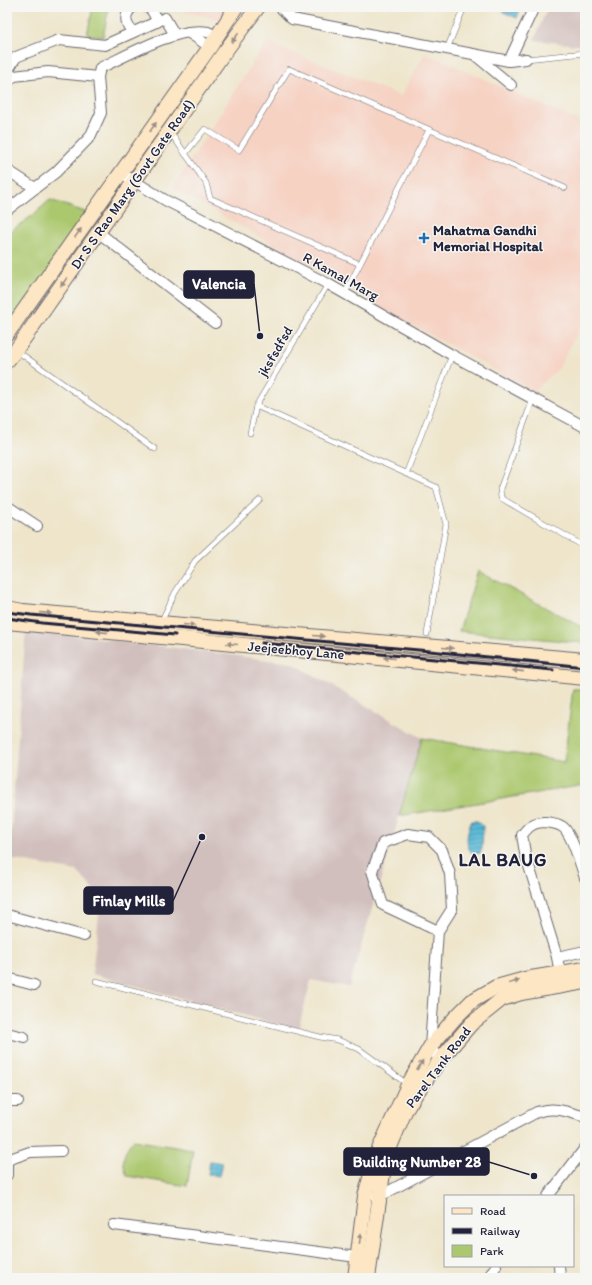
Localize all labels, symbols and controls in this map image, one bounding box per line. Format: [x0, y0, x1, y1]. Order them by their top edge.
one-way arrow [231, 33, 239, 44]
street label: Dr S S Rao Marg (Govt Gate Road) [67, 96, 198, 272]
one-way arrow [149, 122, 157, 133]
place label: Mahatma Gandhi Memorial Hospital [433, 222, 544, 255]
one-way arrow [74, 228, 82, 239]
marker: Mahatma Gandhi Memorial Hospital [418, 232, 430, 244]
street label: R Kamal Marg [300, 249, 382, 305]
callout: Valencia [184, 271, 254, 298]
text: Valencia [192, 275, 246, 293]
one-way arrow [60, 277, 68, 288]
street label: jksfsdfsd [254, 323, 297, 380]
one-way arrow [40, 609, 52, 616]
one-way arrow [183, 622, 195, 628]
one-way arrow [96, 628, 108, 635]
one-way arrow [313, 633, 325, 640]
street label: Jeejeebhoy Lane [247, 638, 345, 663]
one-way arrow [226, 641, 238, 647]
one-way arrow [442, 645, 454, 651]
one-way arrow [383, 655, 395, 662]
one-way arrow [512, 668, 524, 674]
district label: LAL BAUG [459, 849, 547, 871]
callout: Finlay Mills [84, 887, 173, 914]
text: Finlay Mills [93, 892, 166, 911]
one-way arrow [508, 979, 520, 985]
street label: Parel Tank Road [402, 1023, 475, 1111]
one-way arrow [416, 1059, 423, 1071]
callout: Building Number 28 [344, 1148, 489, 1175]
text: Building Number 28 [353, 1153, 482, 1172]
legend [444, 1195, 574, 1267]
text: Road [480, 1204, 506, 1218]
text: Railway [480, 1224, 520, 1238]
one-way arrow [356, 1233, 363, 1245]
text: Park [480, 1244, 504, 1258]

